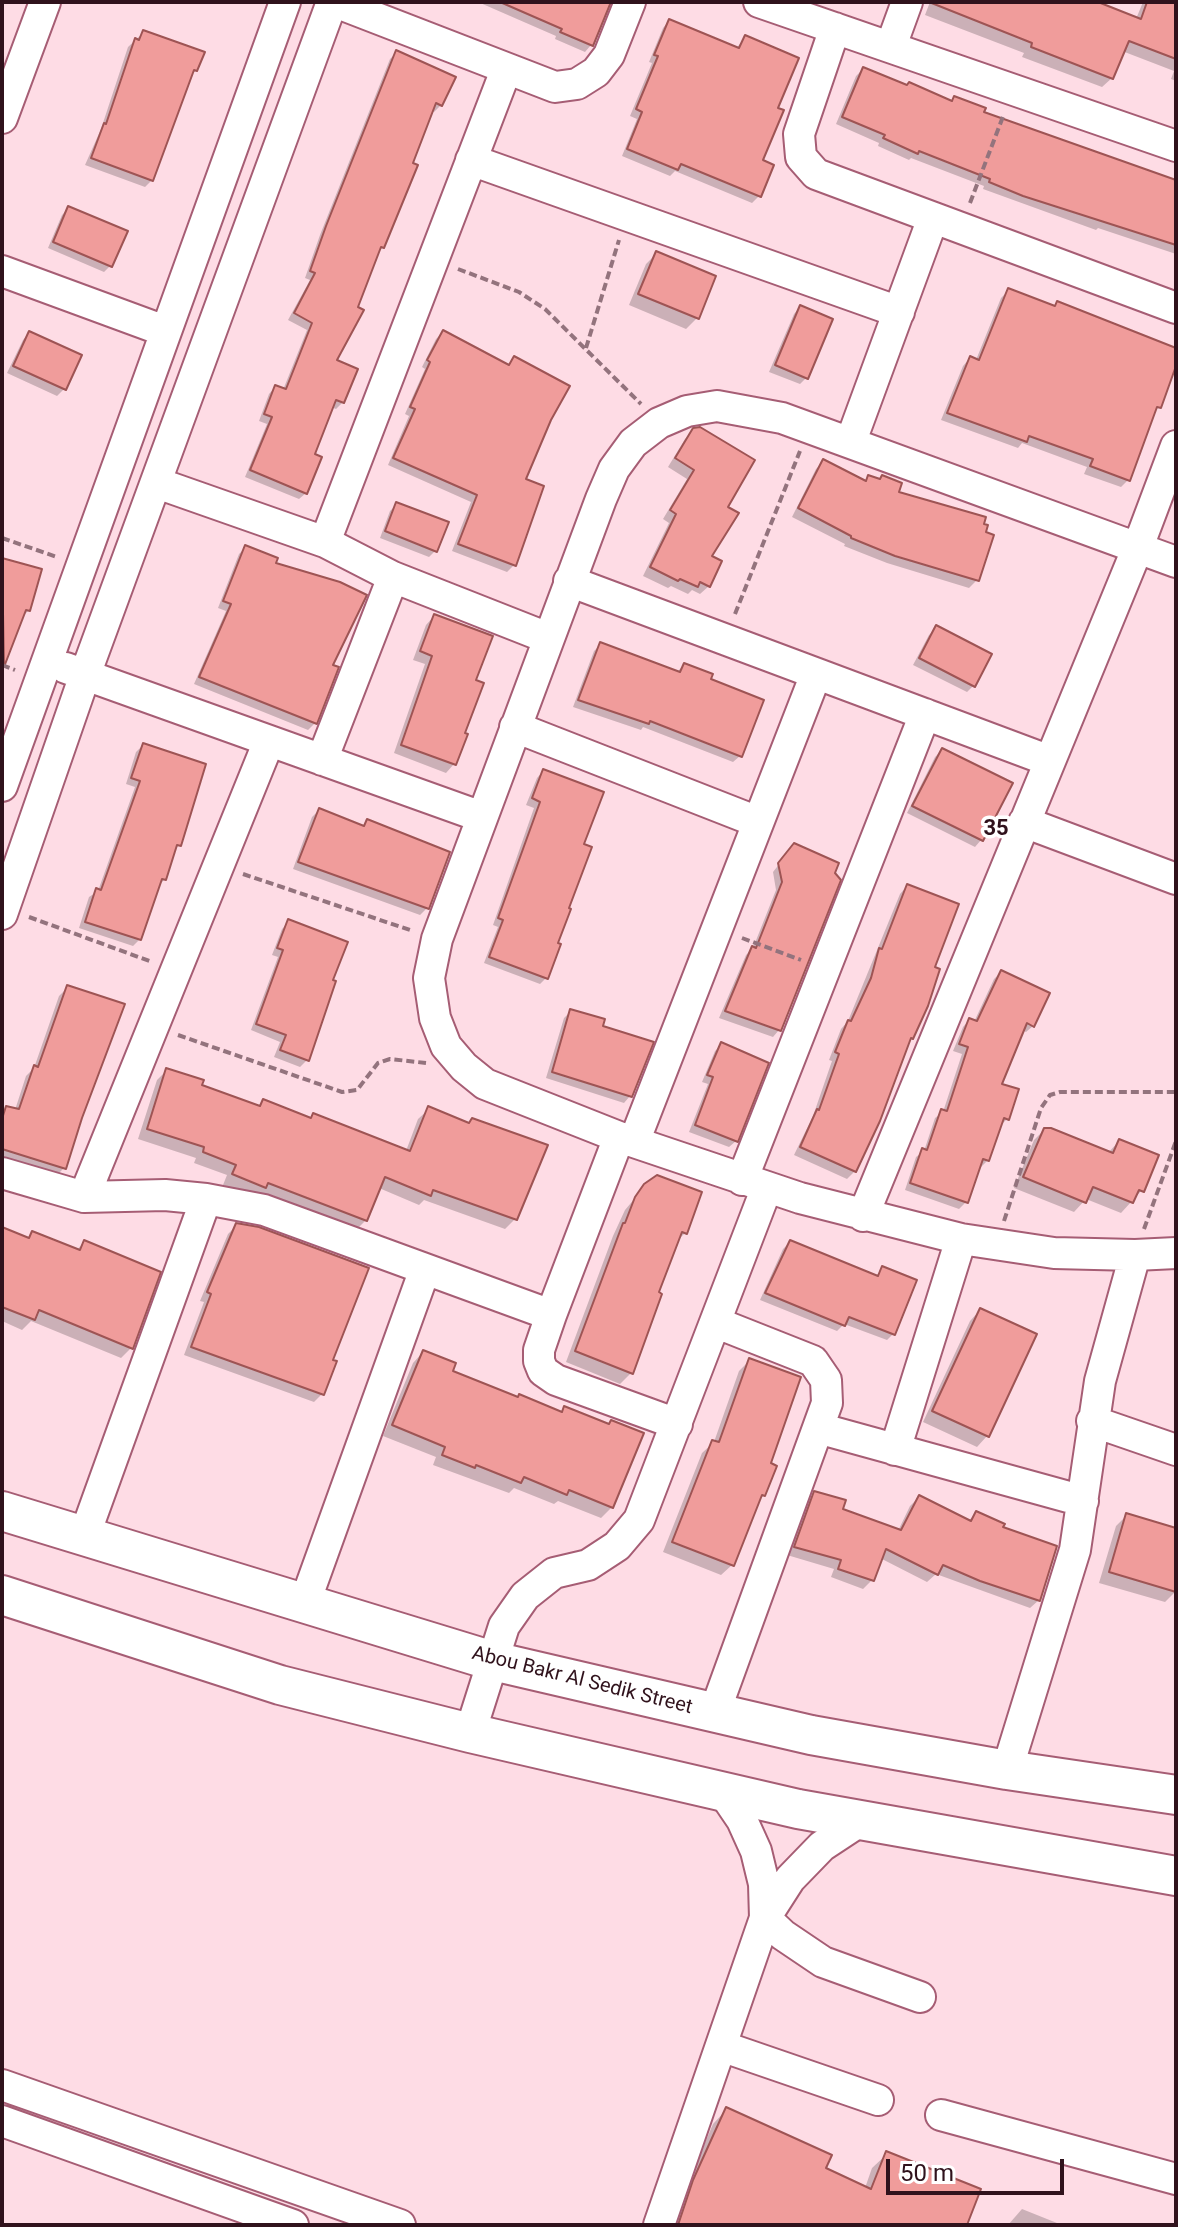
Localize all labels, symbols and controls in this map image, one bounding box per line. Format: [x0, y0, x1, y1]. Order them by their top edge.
district label: 35 [983, 816, 1009, 842]
street label: Abou Bakr Al Sedik Street [469, 1642, 695, 1720]
scale bar [890, 2143, 1068, 2193]
text: 50 m [900, 2159, 954, 2187]

